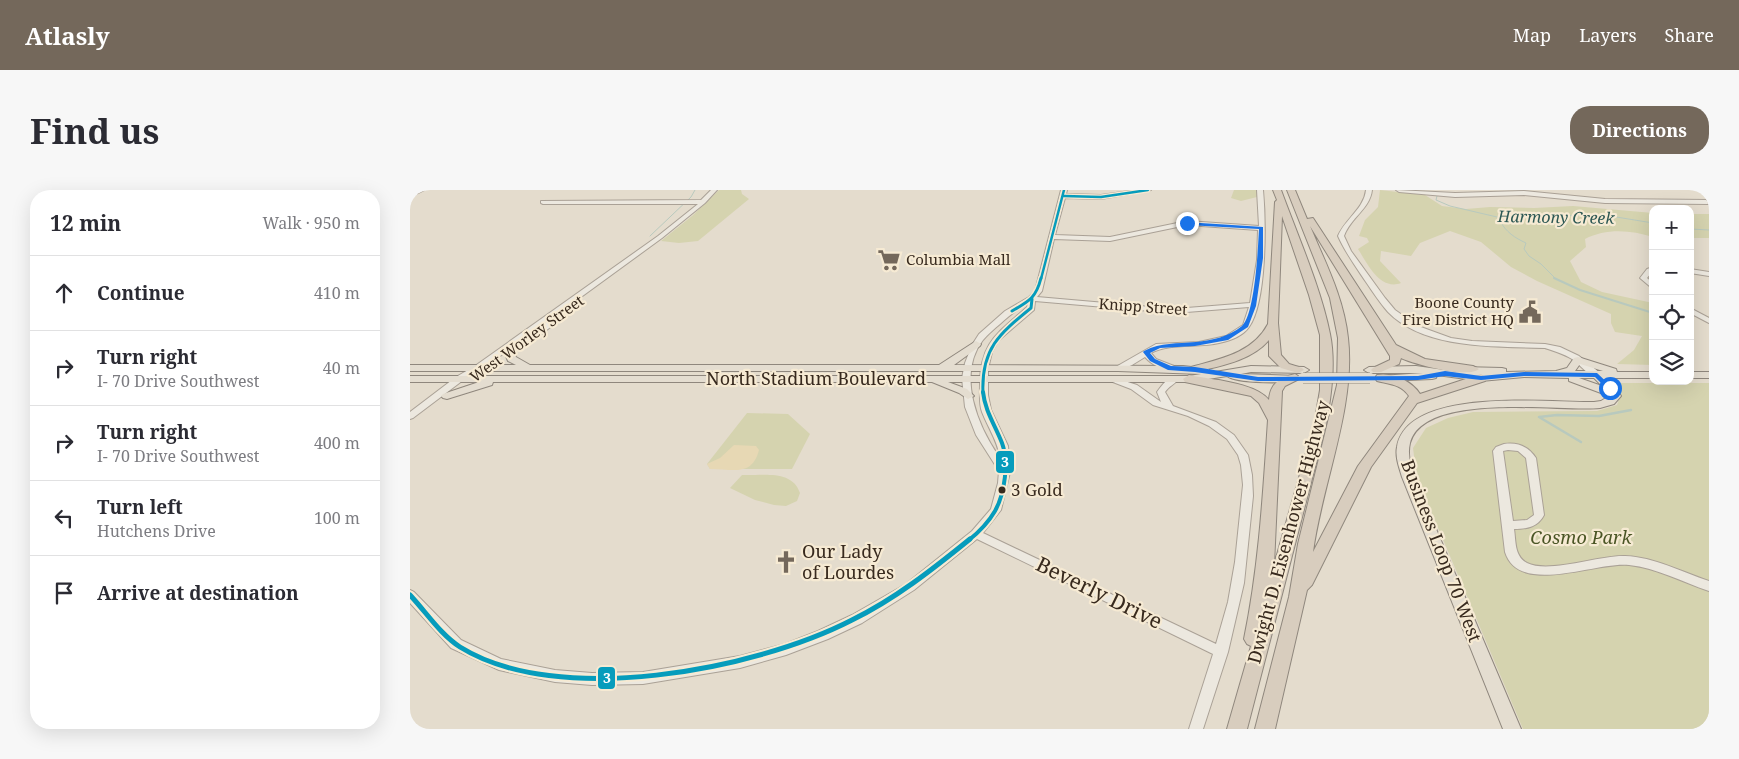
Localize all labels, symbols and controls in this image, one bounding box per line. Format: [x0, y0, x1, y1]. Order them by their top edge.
text: Atlasly [25, 19, 110, 52]
text: Map [1513, 23, 1551, 47]
text: Layers [1579, 23, 1637, 47]
text: Share [1665, 23, 1714, 47]
button: Directions [1570, 106, 1709, 154]
text: Find us [30, 107, 159, 154]
water label: Harmony Creek [1496, 205, 1616, 229]
map controls [1649, 205, 1694, 385]
button: + [1649, 205, 1694, 250]
text: 12 min [50, 209, 121, 237]
text: Walk · 950 m [263, 212, 360, 234]
route end [1176, 212, 1199, 235]
supermarket icon: Columbia Mall [876, 247, 902, 273]
place label: Columbia Mall [906, 249, 1011, 269]
button: − [1649, 250, 1694, 295]
icon: ahead [50, 279, 78, 307]
text: Continue [97, 280, 185, 306]
text: 410 m [314, 282, 360, 304]
street label: West Worley Street [465, 290, 587, 386]
place label: Boone County Fire District HQ [1402, 292, 1515, 329]
street label: Knipp Street [1098, 293, 1188, 319]
button: locate [1649, 295, 1694, 340]
public building icon: Boone County Fire District HQ [1517, 299, 1543, 325]
button: layers [1649, 340, 1694, 385]
text: Turn right [97, 344, 197, 370]
icon: right [50, 354, 78, 382]
text: 40 m [323, 357, 360, 379]
street label: North Stadium Boulevard [706, 366, 926, 390]
text: I- 70 Drive Southwest [97, 370, 259, 392]
route start [1599, 377, 1622, 400]
street label: Dwight D. Eisenhower Highway [1241, 397, 1335, 666]
text: Turn right [97, 419, 197, 445]
icon: right [50, 429, 78, 457]
text: 400 m [314, 432, 360, 454]
text: I- 70 Drive Southwest [97, 445, 259, 467]
line badge: 3 [995, 450, 1015, 474]
text: 3 [1001, 452, 1009, 471]
street label: Business Loop 70 West [1396, 456, 1488, 645]
place label: 3 Gold [1011, 478, 1063, 501]
marker: 3 Gold [997, 485, 1007, 495]
text: Turn left [97, 494, 183, 520]
icon: left [50, 504, 78, 532]
text: 100 m [314, 507, 360, 529]
text: Hutchens Drive [97, 520, 216, 542]
park label: Cosmo Park [1530, 525, 1632, 549]
place label: Our Lady of Lourdes [802, 539, 894, 584]
church icon: Our Lady of Lourdes [773, 549, 799, 575]
street label: Beverly Drive [1032, 549, 1167, 635]
icon: arrive [50, 579, 78, 607]
text: Arrive at destination [97, 580, 299, 606]
line badge: 3 [597, 666, 616, 690]
text: 3 [603, 668, 611, 687]

